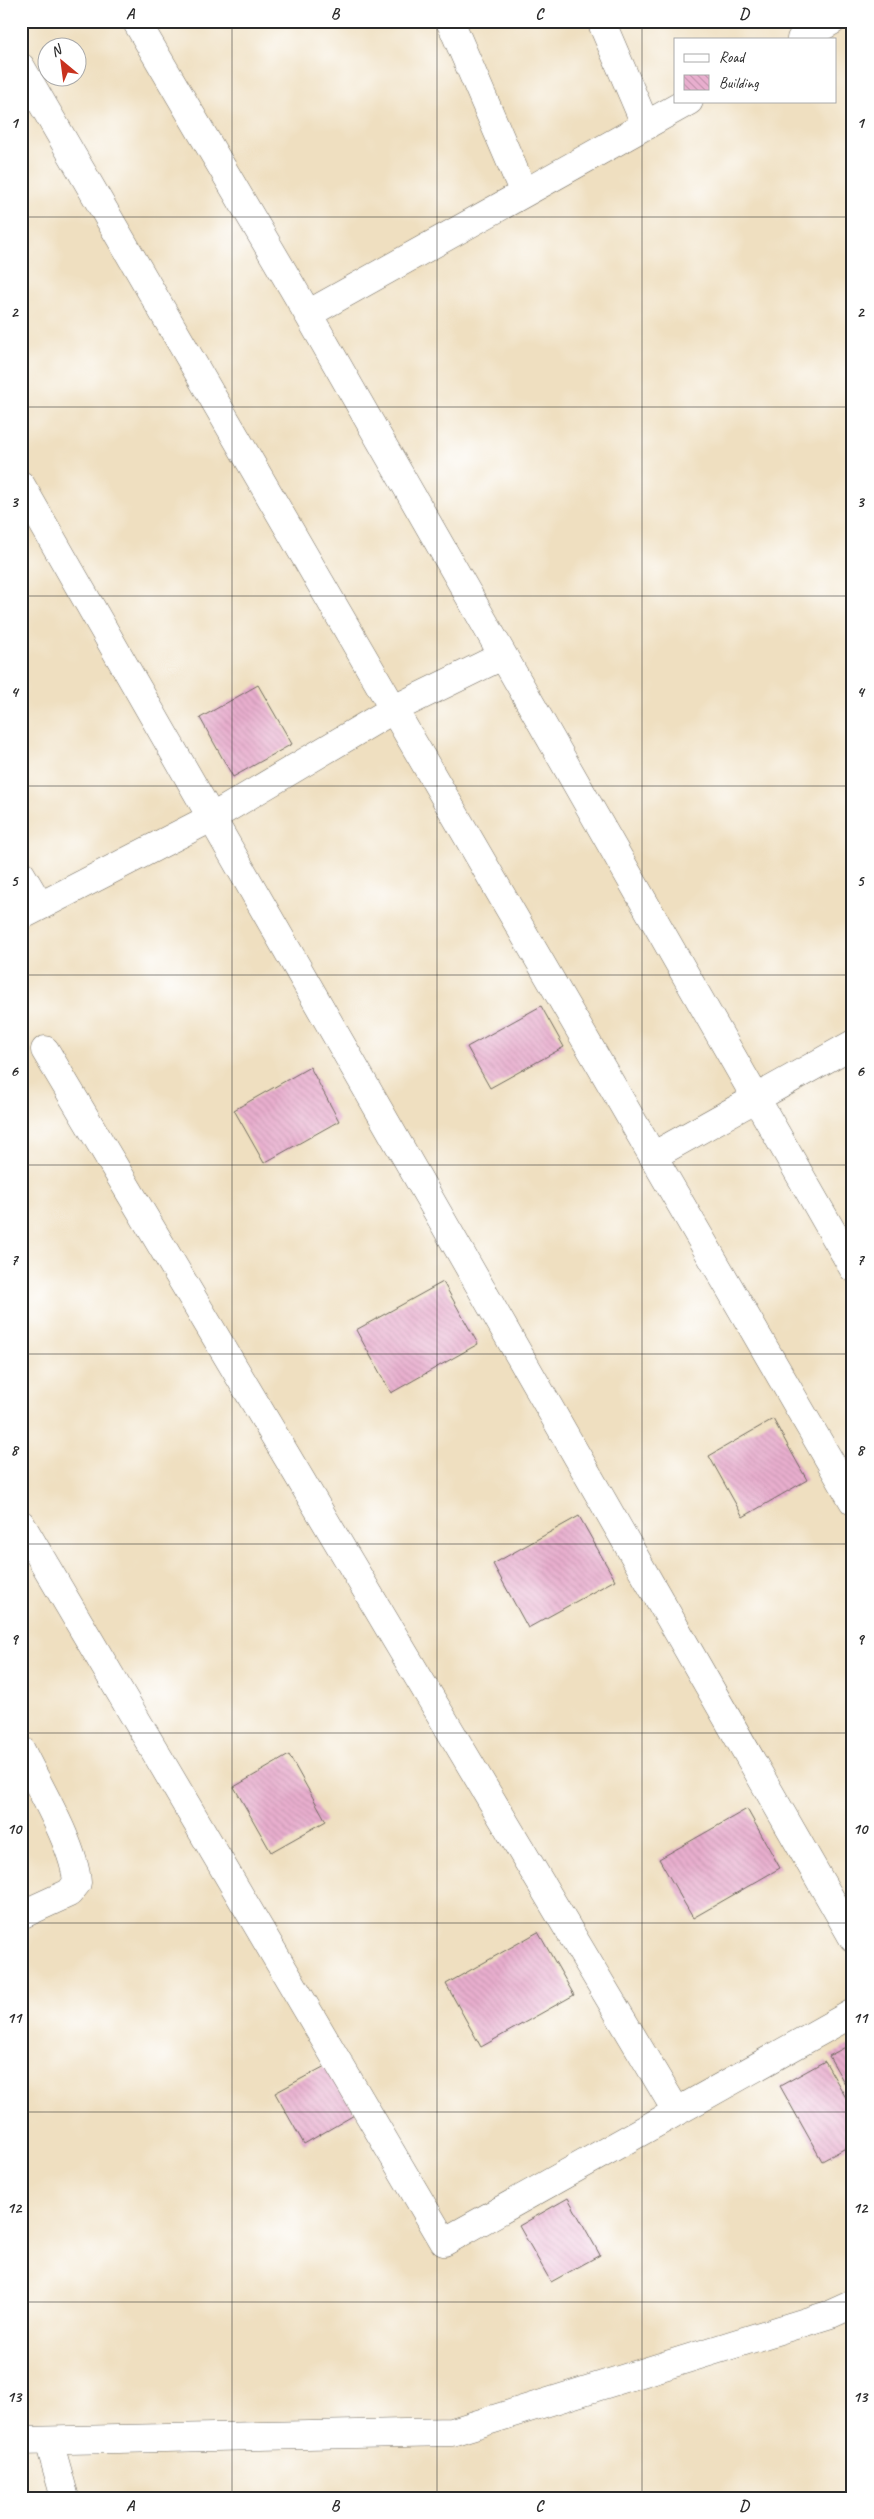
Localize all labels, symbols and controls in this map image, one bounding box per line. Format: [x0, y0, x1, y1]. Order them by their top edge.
text: A [126, 4, 136, 24]
text: B [331, 4, 341, 24]
text: C [535, 4, 545, 24]
text: D [739, 4, 750, 24]
north arrow [38, 38, 88, 88]
legend [674, 38, 836, 102]
text: N [48, 40, 66, 61]
text: Road [719, 48, 746, 67]
text: Building [719, 74, 759, 93]
text: 1 [10, 113, 19, 133]
text: 1 [856, 113, 865, 133]
text: 2 [10, 302, 19, 322]
text: 2 [856, 302, 865, 322]
text: 3 [10, 492, 19, 512]
text: 3 [856, 492, 865, 512]
text: 4 [10, 682, 19, 702]
text: 4 [856, 682, 865, 702]
text: 5 [11, 871, 20, 891]
text: 5 [857, 871, 866, 891]
text: 6 [10, 1061, 19, 1081]
text: 6 [856, 1061, 865, 1081]
text: 7 [10, 1250, 19, 1270]
text: 7 [856, 1250, 865, 1270]
text: 8 [10, 1440, 19, 1460]
text: 8 [856, 1440, 865, 1460]
text: 9 [10, 1629, 19, 1649]
text: 9 [856, 1629, 865, 1649]
text: 10 [7, 1819, 23, 1839]
text: 10 [853, 1819, 869, 1839]
text: 11 [7, 2008, 23, 2028]
text: 11 [853, 2008, 869, 2028]
text: 12 [7, 2198, 23, 2218]
text: 12 [853, 2198, 869, 2218]
text: 13 [7, 2387, 23, 2407]
text: 13 [853, 2387, 869, 2407]
text: A [126, 2496, 136, 2516]
text: B [331, 2496, 341, 2516]
text: C [535, 2496, 545, 2516]
text: D [739, 2496, 750, 2516]

